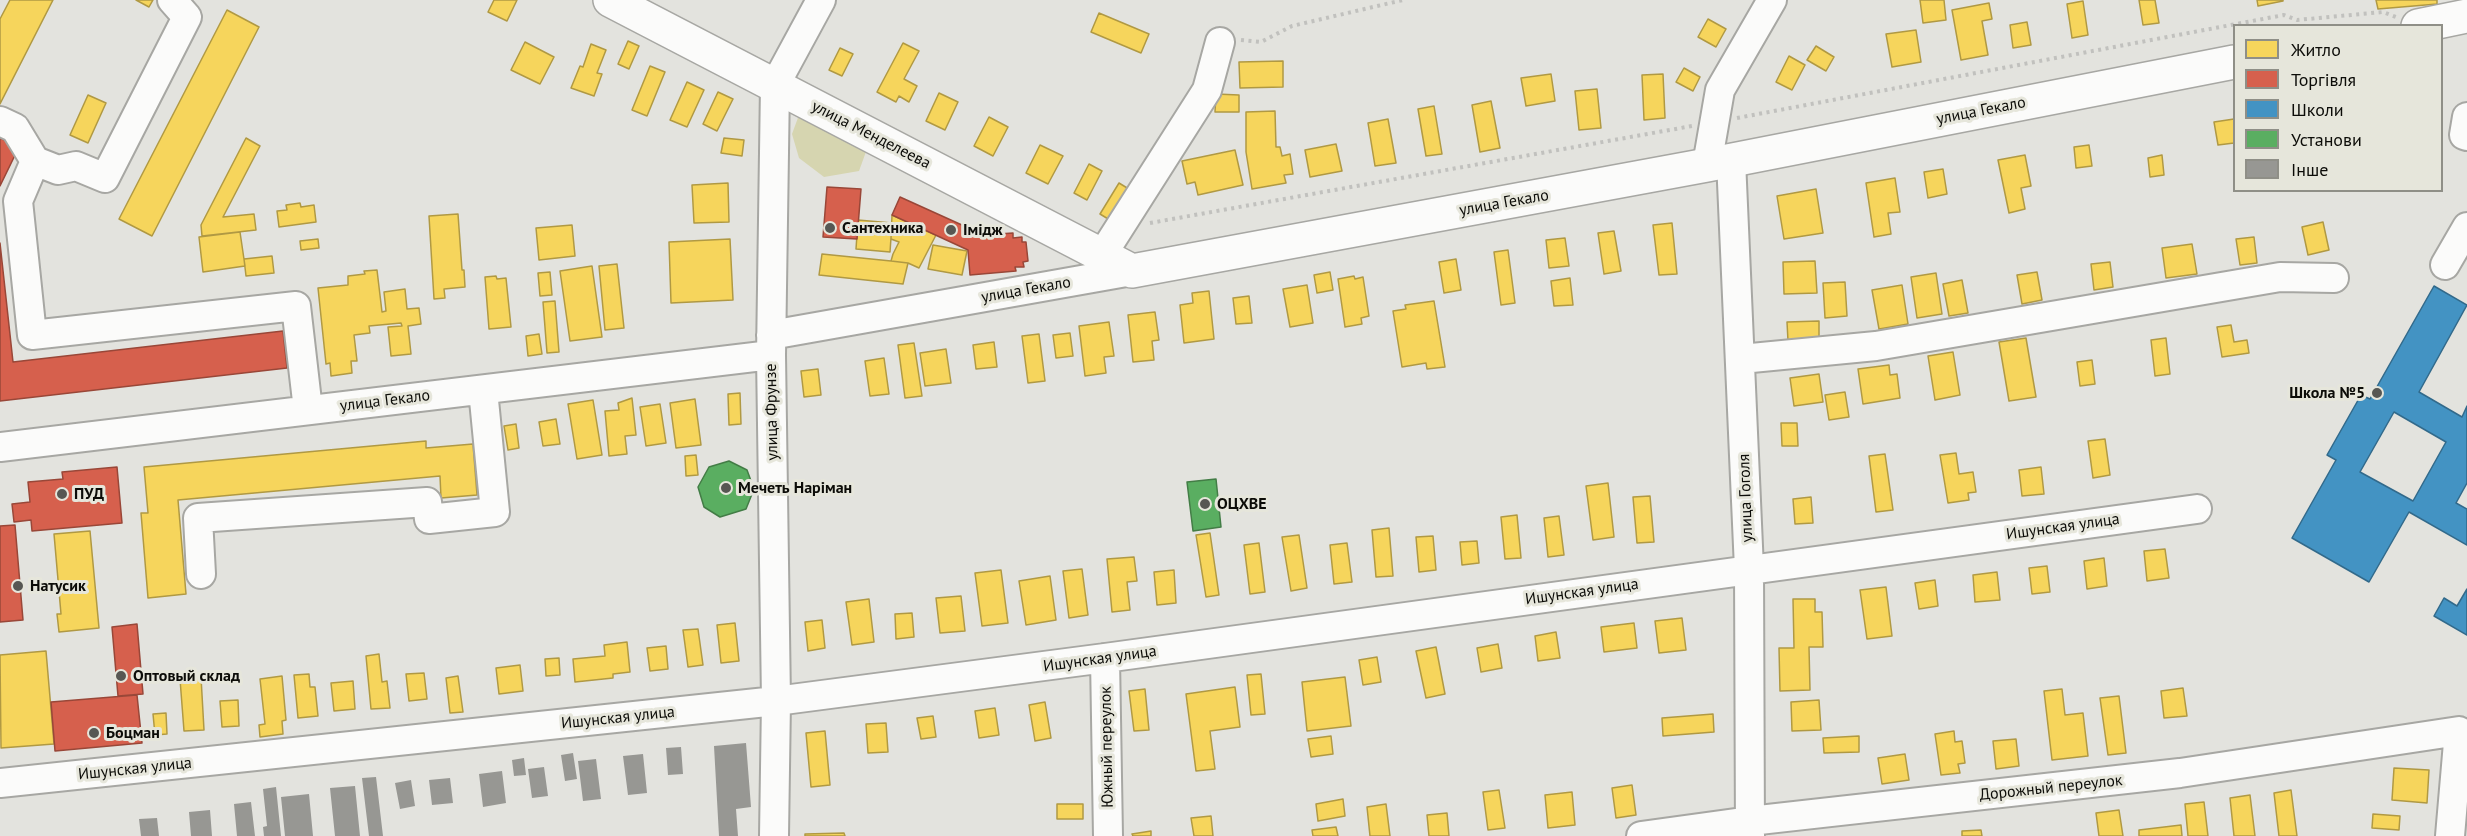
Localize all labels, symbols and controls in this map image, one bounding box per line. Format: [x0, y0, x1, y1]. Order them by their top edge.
legend [2233, 24, 2443, 192]
text: Житло [2291, 38, 2341, 61]
text: Торгівля [2291, 68, 2356, 91]
street label: улица Гекало [1935, 93, 2027, 129]
street label: улица Менделеева [808, 97, 934, 173]
text: Школи [2291, 98, 2344, 121]
text: Установи [2291, 128, 2362, 151]
text: Інше [2291, 158, 2328, 181]
street label: улица Гекало [1458, 186, 1550, 220]
place label: Сантехника [842, 218, 923, 238]
place label: Імідж [963, 220, 1003, 240]
marker: Сантехника [823, 221, 837, 235]
marker: Імідж [944, 223, 958, 237]
street label: улица Гекало [980, 273, 1072, 307]
street label: улица Фрунзе [762, 363, 782, 461]
place label: Школа №5 [2289, 383, 2365, 403]
street label: улица Гекало [339, 386, 431, 416]
marker: Школа №5 [2370, 386, 2384, 400]
street label: улица Гоголя [1735, 453, 1757, 543]
place label: Мечеть Наріман [738, 478, 852, 498]
marker: Мечеть Наріман [719, 481, 733, 495]
place label: ПУД [74, 484, 104, 504]
marker: ПУД [55, 487, 69, 501]
place label: ОЦХВЕ [1217, 494, 1267, 514]
marker: ОЦХВЕ [1198, 497, 1212, 511]
street label: Ишунская улица [2005, 510, 2121, 544]
street label: Ишунская улица [1524, 575, 1640, 609]
place label: Натусик [30, 576, 86, 596]
marker: Натусик [11, 579, 25, 593]
street label: Ишунская улица [1042, 642, 1158, 676]
place label: Оптовый склад [133, 666, 240, 686]
marker: Оптовый склад [114, 669, 128, 683]
street label: Южный переулок [1096, 686, 1118, 808]
street label: Ишунская улица [560, 702, 676, 734]
place label: Боцман [106, 723, 160, 743]
marker: Боцман [87, 726, 101, 740]
street label: Ишунская улица [77, 753, 193, 785]
street label: Дорожный переулок [1979, 771, 2123, 805]

